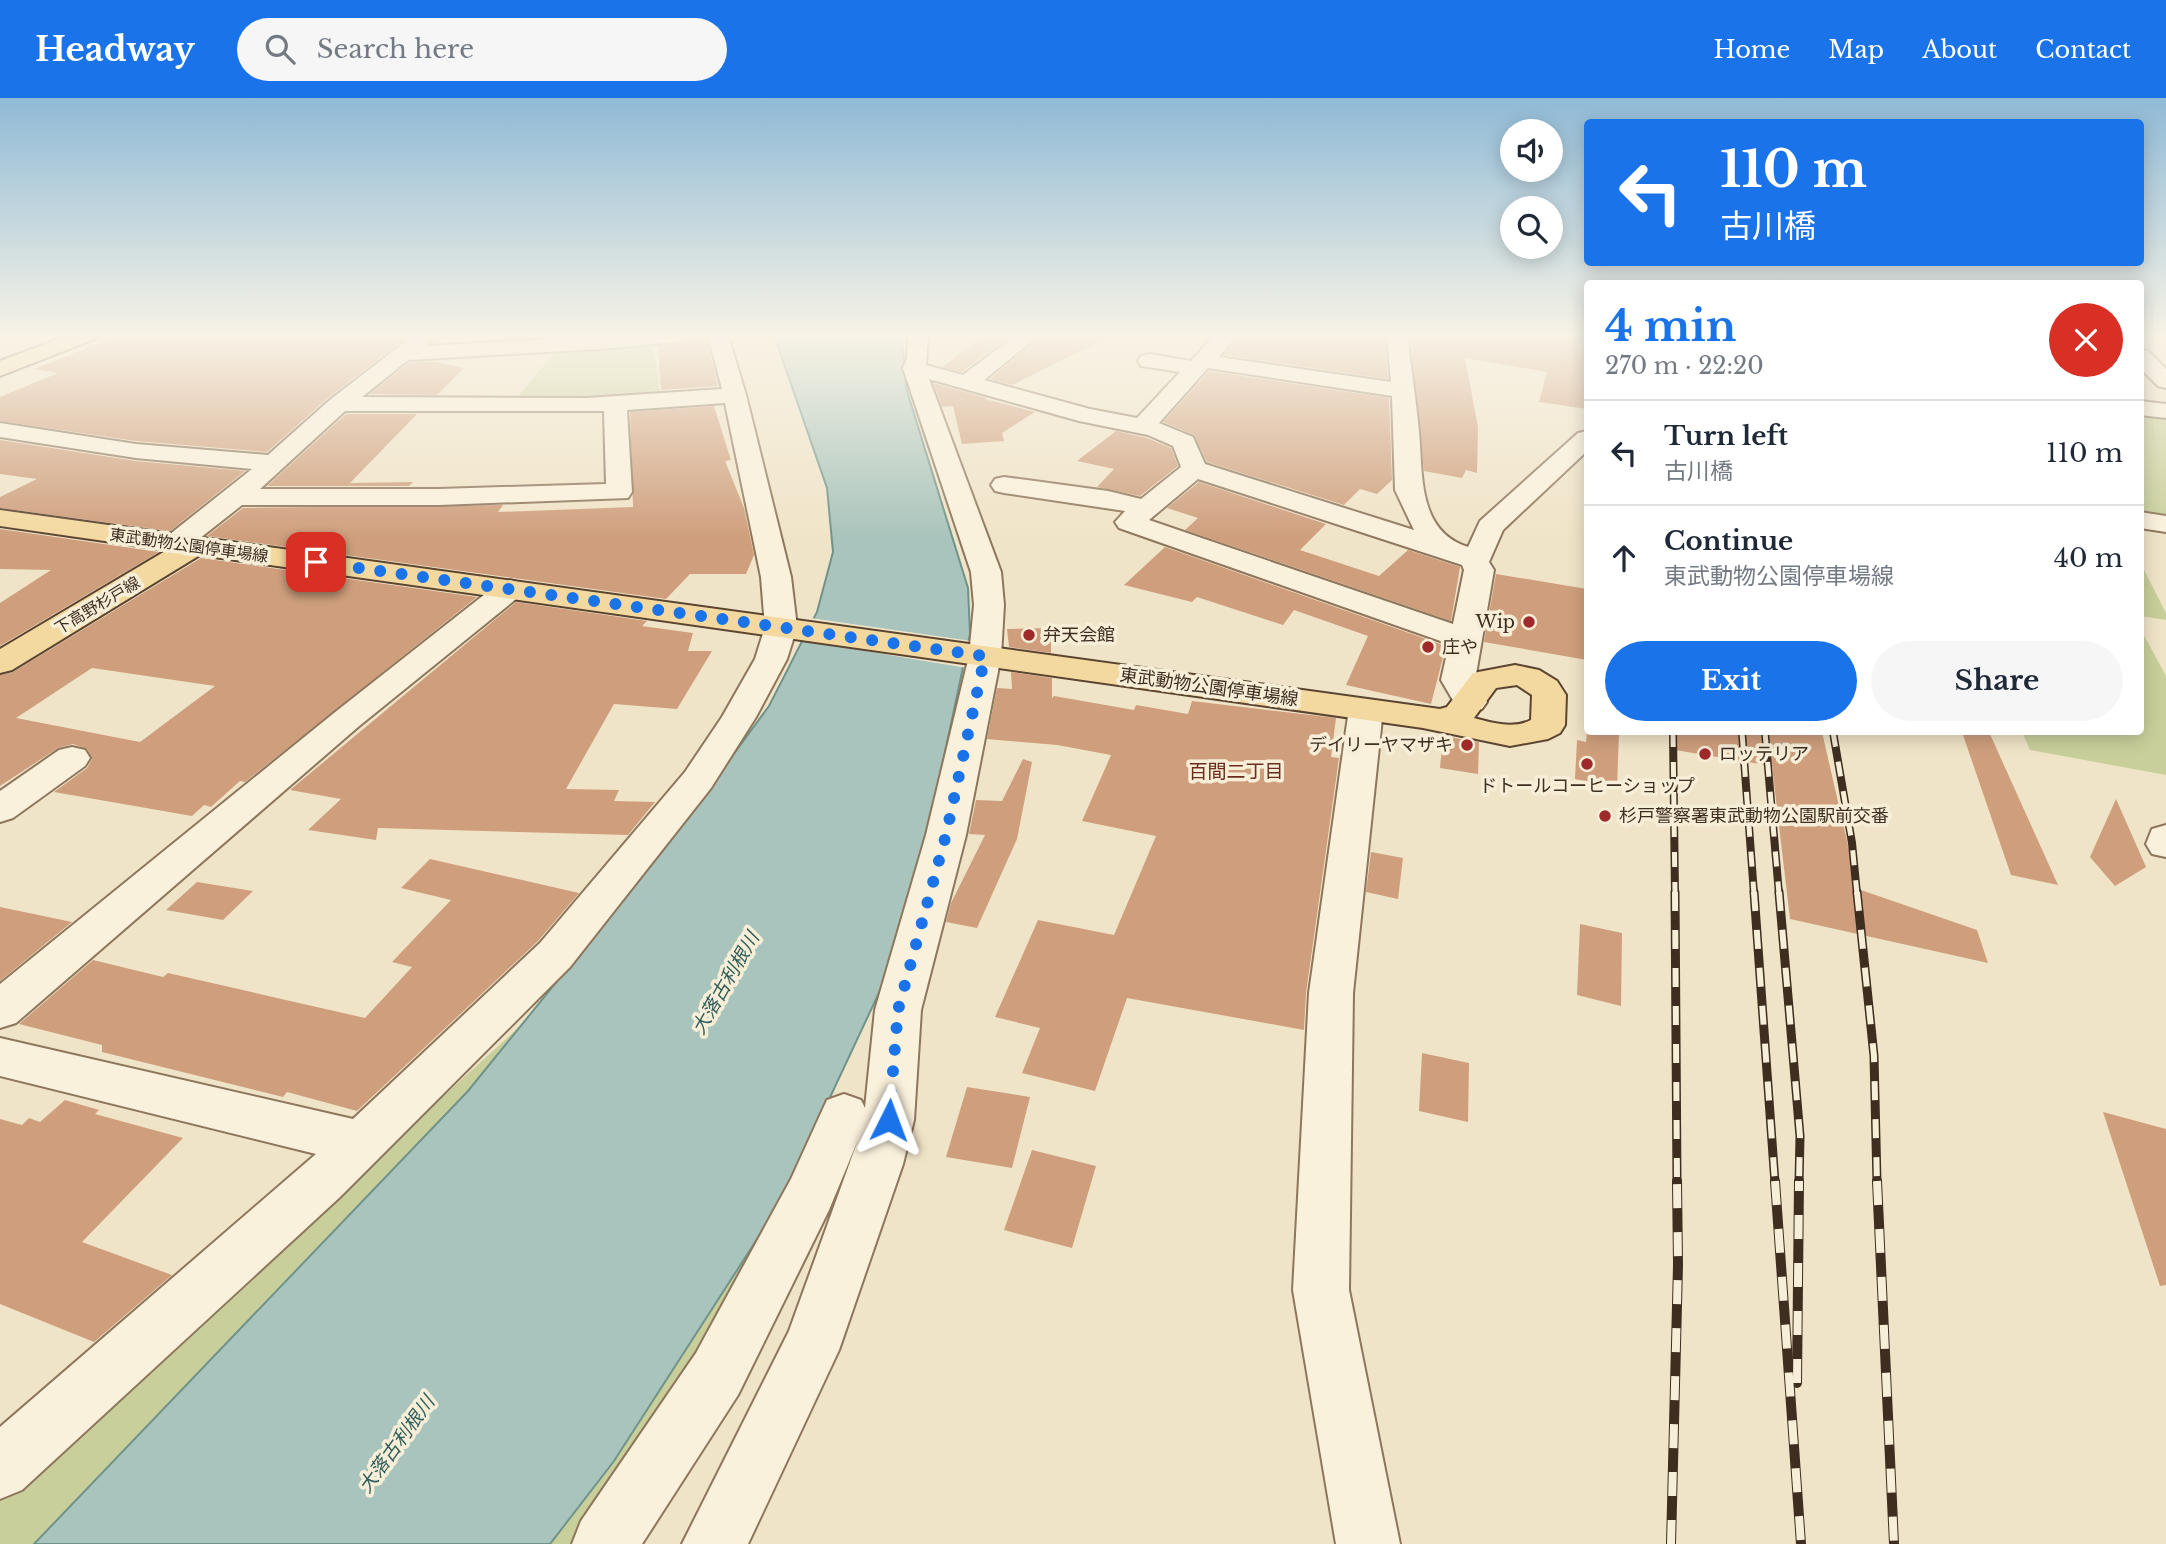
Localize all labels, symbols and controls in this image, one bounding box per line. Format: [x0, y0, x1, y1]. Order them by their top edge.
search box [237, 18, 727, 81]
text: Headway [35, 29, 195, 70]
icon: search [261, 30, 299, 68]
text: Search here [317, 33, 474, 65]
text: Home [1714, 35, 1790, 64]
text: Map [1828, 35, 1884, 64]
text: About [1922, 35, 1997, 64]
text: Contact [2035, 35, 2131, 64]
map controls [1500, 119, 1563, 259]
button: sound [1500, 119, 1563, 182]
text: 110 m [1720, 139, 1867, 200]
icon: left [1605, 147, 1696, 238]
button: search [1500, 196, 1563, 259]
text: 古川橋 [1720, 206, 1816, 246]
text: 4 min [1605, 300, 1736, 352]
button: close [2049, 303, 2123, 377]
text: 270 m · 22:20 [1605, 352, 1764, 380]
text: Turn left [1664, 420, 1788, 452]
icon: left [1605, 434, 1643, 472]
text: 110 m [2046, 437, 2123, 469]
text: 古川橋 [1664, 457, 1733, 485]
street label: 東武動物公園停車場線 [108, 524, 270, 566]
text: Continue [1664, 525, 1793, 557]
pin [286, 532, 346, 592]
icon: ahead [1605, 539, 1643, 577]
text: 40 m [2054, 542, 2123, 574]
icon: arrive [297, 543, 335, 581]
text: 東武動物公園停車場線 [1664, 562, 1894, 590]
street label: 下高野杉戸線 [51, 572, 143, 638]
place label: Wip [1475, 611, 1515, 633]
marker: Wip [1521, 614, 1537, 630]
place label: 弁天会館 [1043, 624, 1115, 646]
marker: 弁天会館 [1021, 627, 1037, 643]
place label: 庄や [1442, 636, 1478, 658]
marker: 庄や [1420, 639, 1436, 655]
button: Exit [1605, 641, 1857, 721]
button: Share [1871, 641, 2123, 721]
street label: 東武動物公園停車場線 [1118, 664, 1300, 710]
place label: デイリーヤマザキ [1309, 734, 1453, 756]
marker: デイリーヤマザキ [1459, 737, 1475, 753]
place label: ロッテリア [1719, 743, 1809, 765]
marker: ロッテリア [1697, 746, 1713, 762]
marker: ドトールコーヒーショップ [1579, 756, 1595, 772]
district label: 百間二丁目 [1188, 760, 1284, 783]
place label: ドトールコーヒーショップ [1479, 775, 1695, 797]
place label: 杉戸警察署東武動物公園駅前交番 [1619, 805, 1889, 827]
marker: 杉戸警察署東武動物公園駅前交番 [1597, 808, 1613, 824]
water label: 大落古利根川 [687, 926, 765, 1038]
position arrow [852, 1083, 926, 1157]
water label: 大落古利根川 [354, 1390, 440, 1497]

